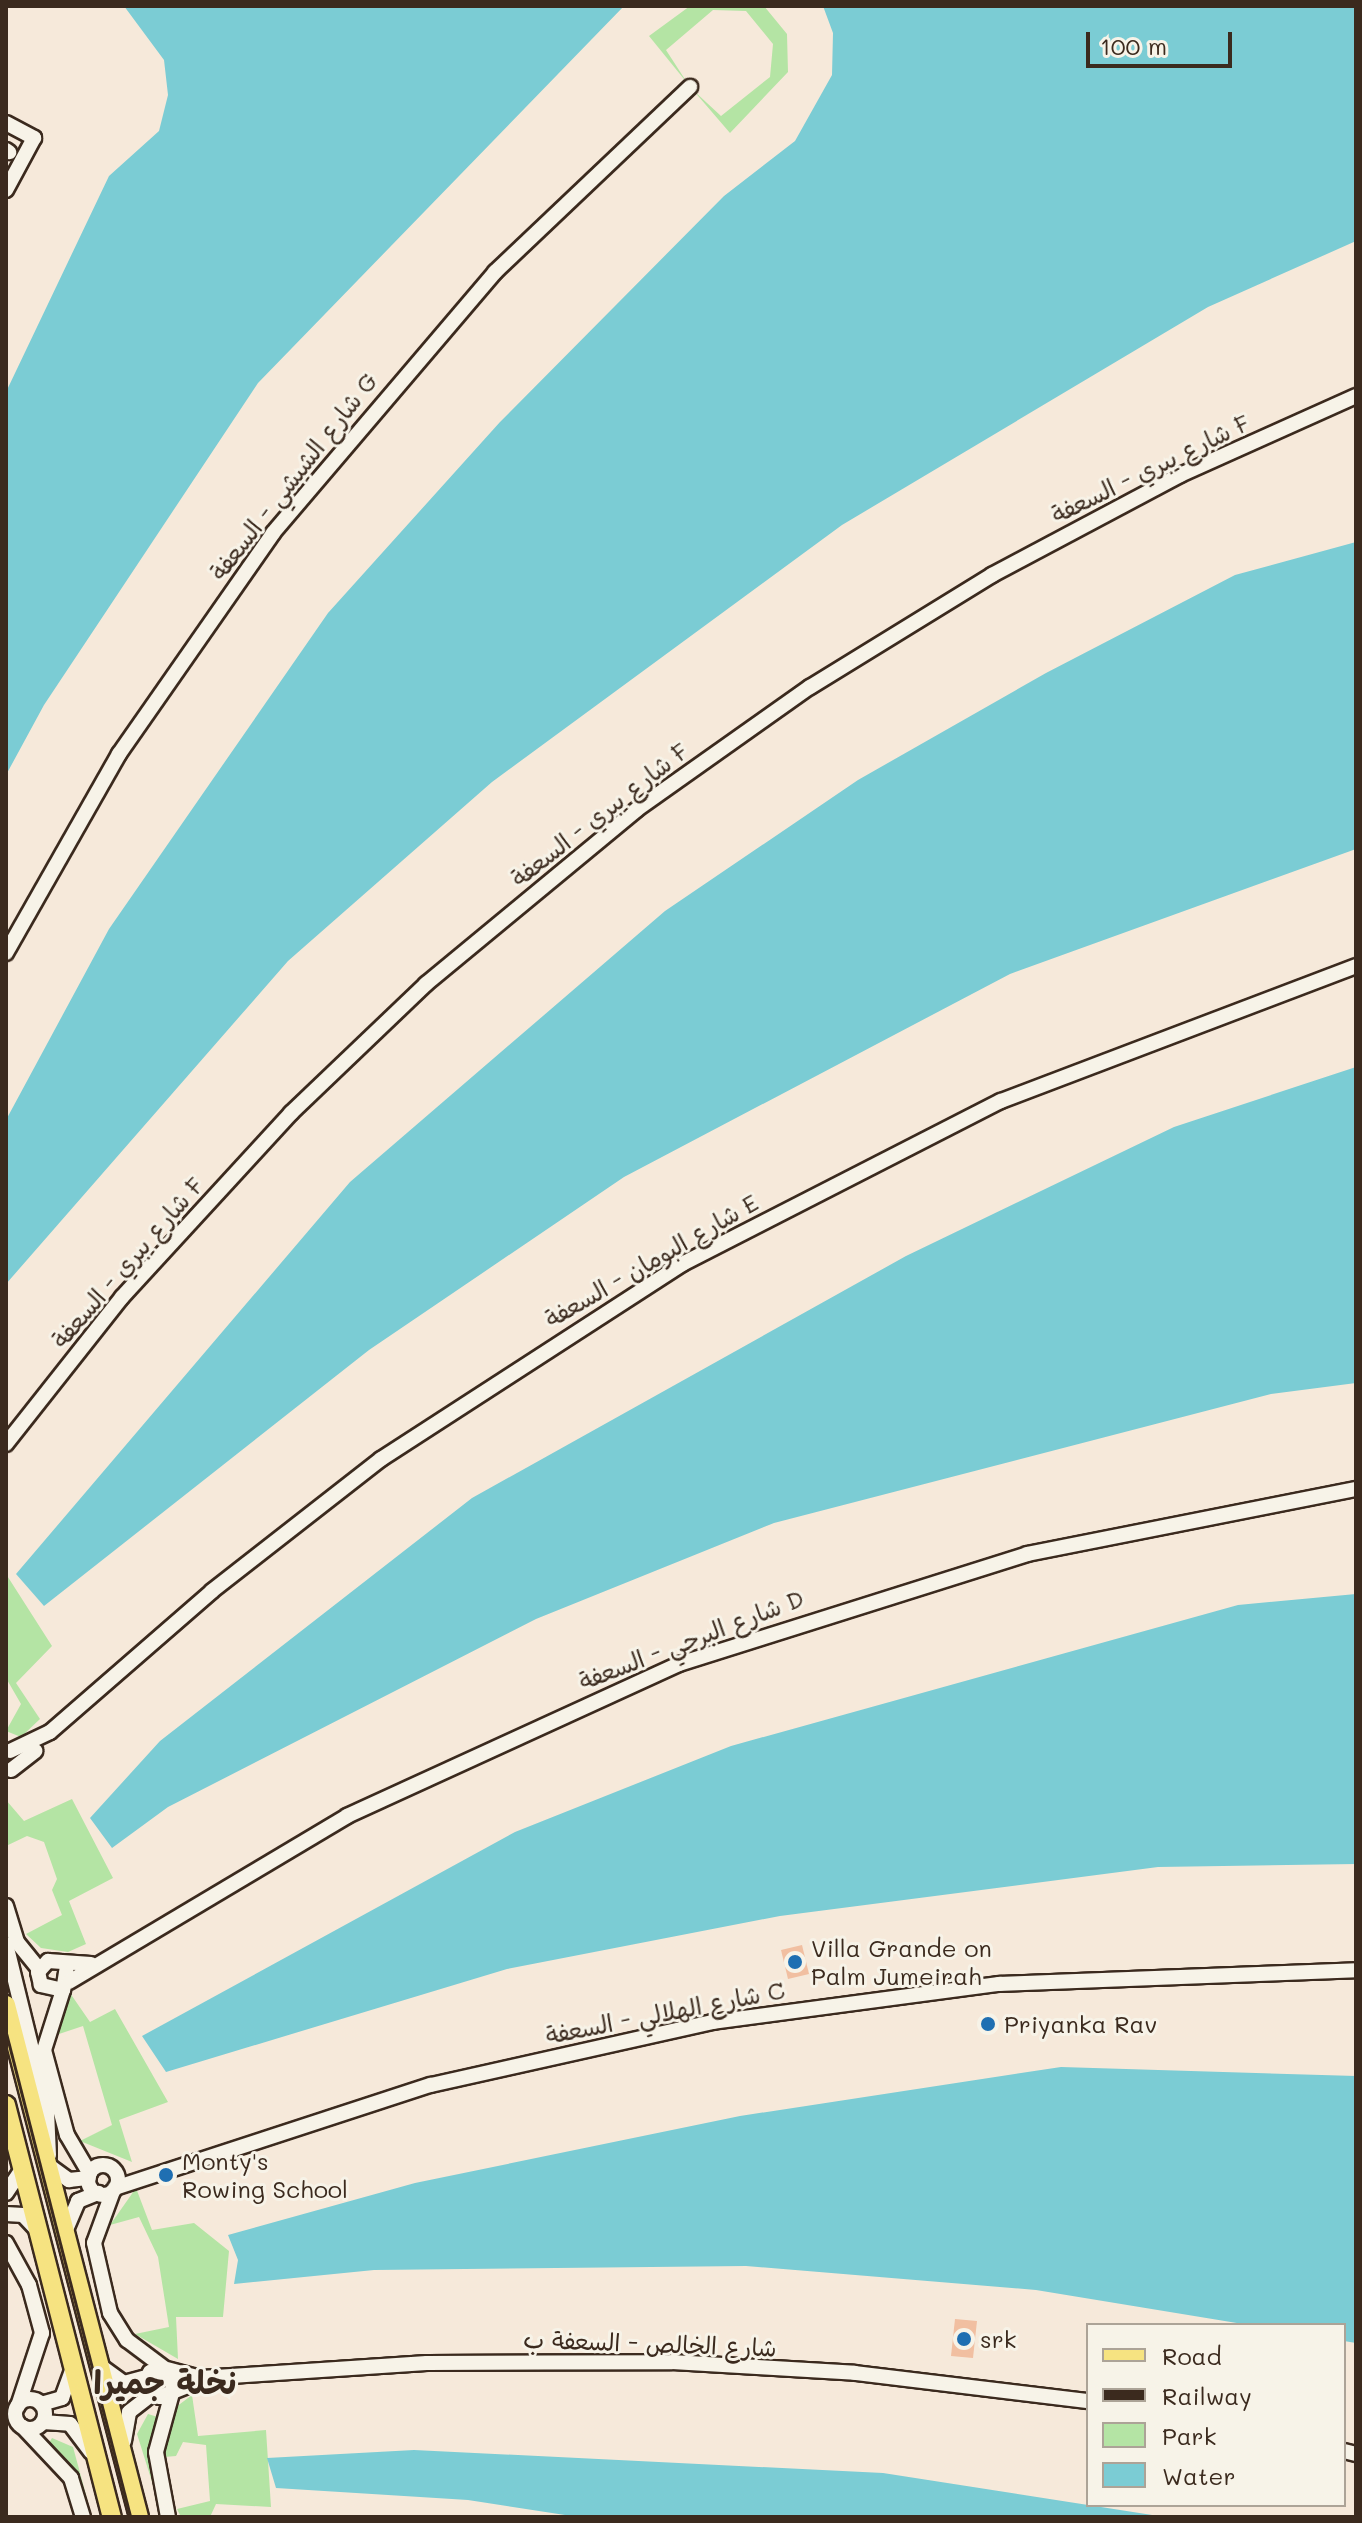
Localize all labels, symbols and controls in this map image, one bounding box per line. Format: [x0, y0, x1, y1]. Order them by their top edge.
scale bar [1090, 16, 1236, 66]
text: 100 m [1100, 30, 1167, 61]
street label: شارع الشيشي - السعفة G [203, 367, 383, 585]
street label: شارع يبري - السعفة F [1046, 408, 1254, 528]
street label: شارع يبري - السعفة F [505, 736, 693, 892]
street label: شارع يبري - السعفة F [45, 1171, 209, 1353]
street label: شارع البومان - السعفة E [539, 1187, 763, 1333]
street label: شارع البرحي - السعفة D [575, 1583, 807, 1695]
place label: Villa Grande on Palm Jumeirah [811, 1934, 992, 1990]
marker: Villa Grande on Palm Jumeirah [786, 1953, 804, 1971]
street label: شارع الهلالي - السعفة C [543, 1975, 787, 2049]
place label: Priyanka Rav [1004, 2010, 1157, 2038]
marker: Priyanka Rav [979, 2015, 997, 2033]
place label: Monty's Rowing School [182, 2147, 348, 2203]
marker: Monty's Rowing School [157, 2166, 175, 2184]
legend [1086, 2323, 1346, 2507]
street label: شارع الخالص - السعفة ب [523, 2324, 777, 2362]
place label: srk [980, 2325, 1016, 2353]
marker: srk [955, 2330, 973, 2348]
text: Road [1162, 2340, 1222, 2371]
district label: نخلة جميرا [94, 2362, 236, 2400]
text: Railway [1162, 2380, 1252, 2411]
text: Park [1162, 2420, 1216, 2451]
text: Water [1162, 2460, 1236, 2491]

